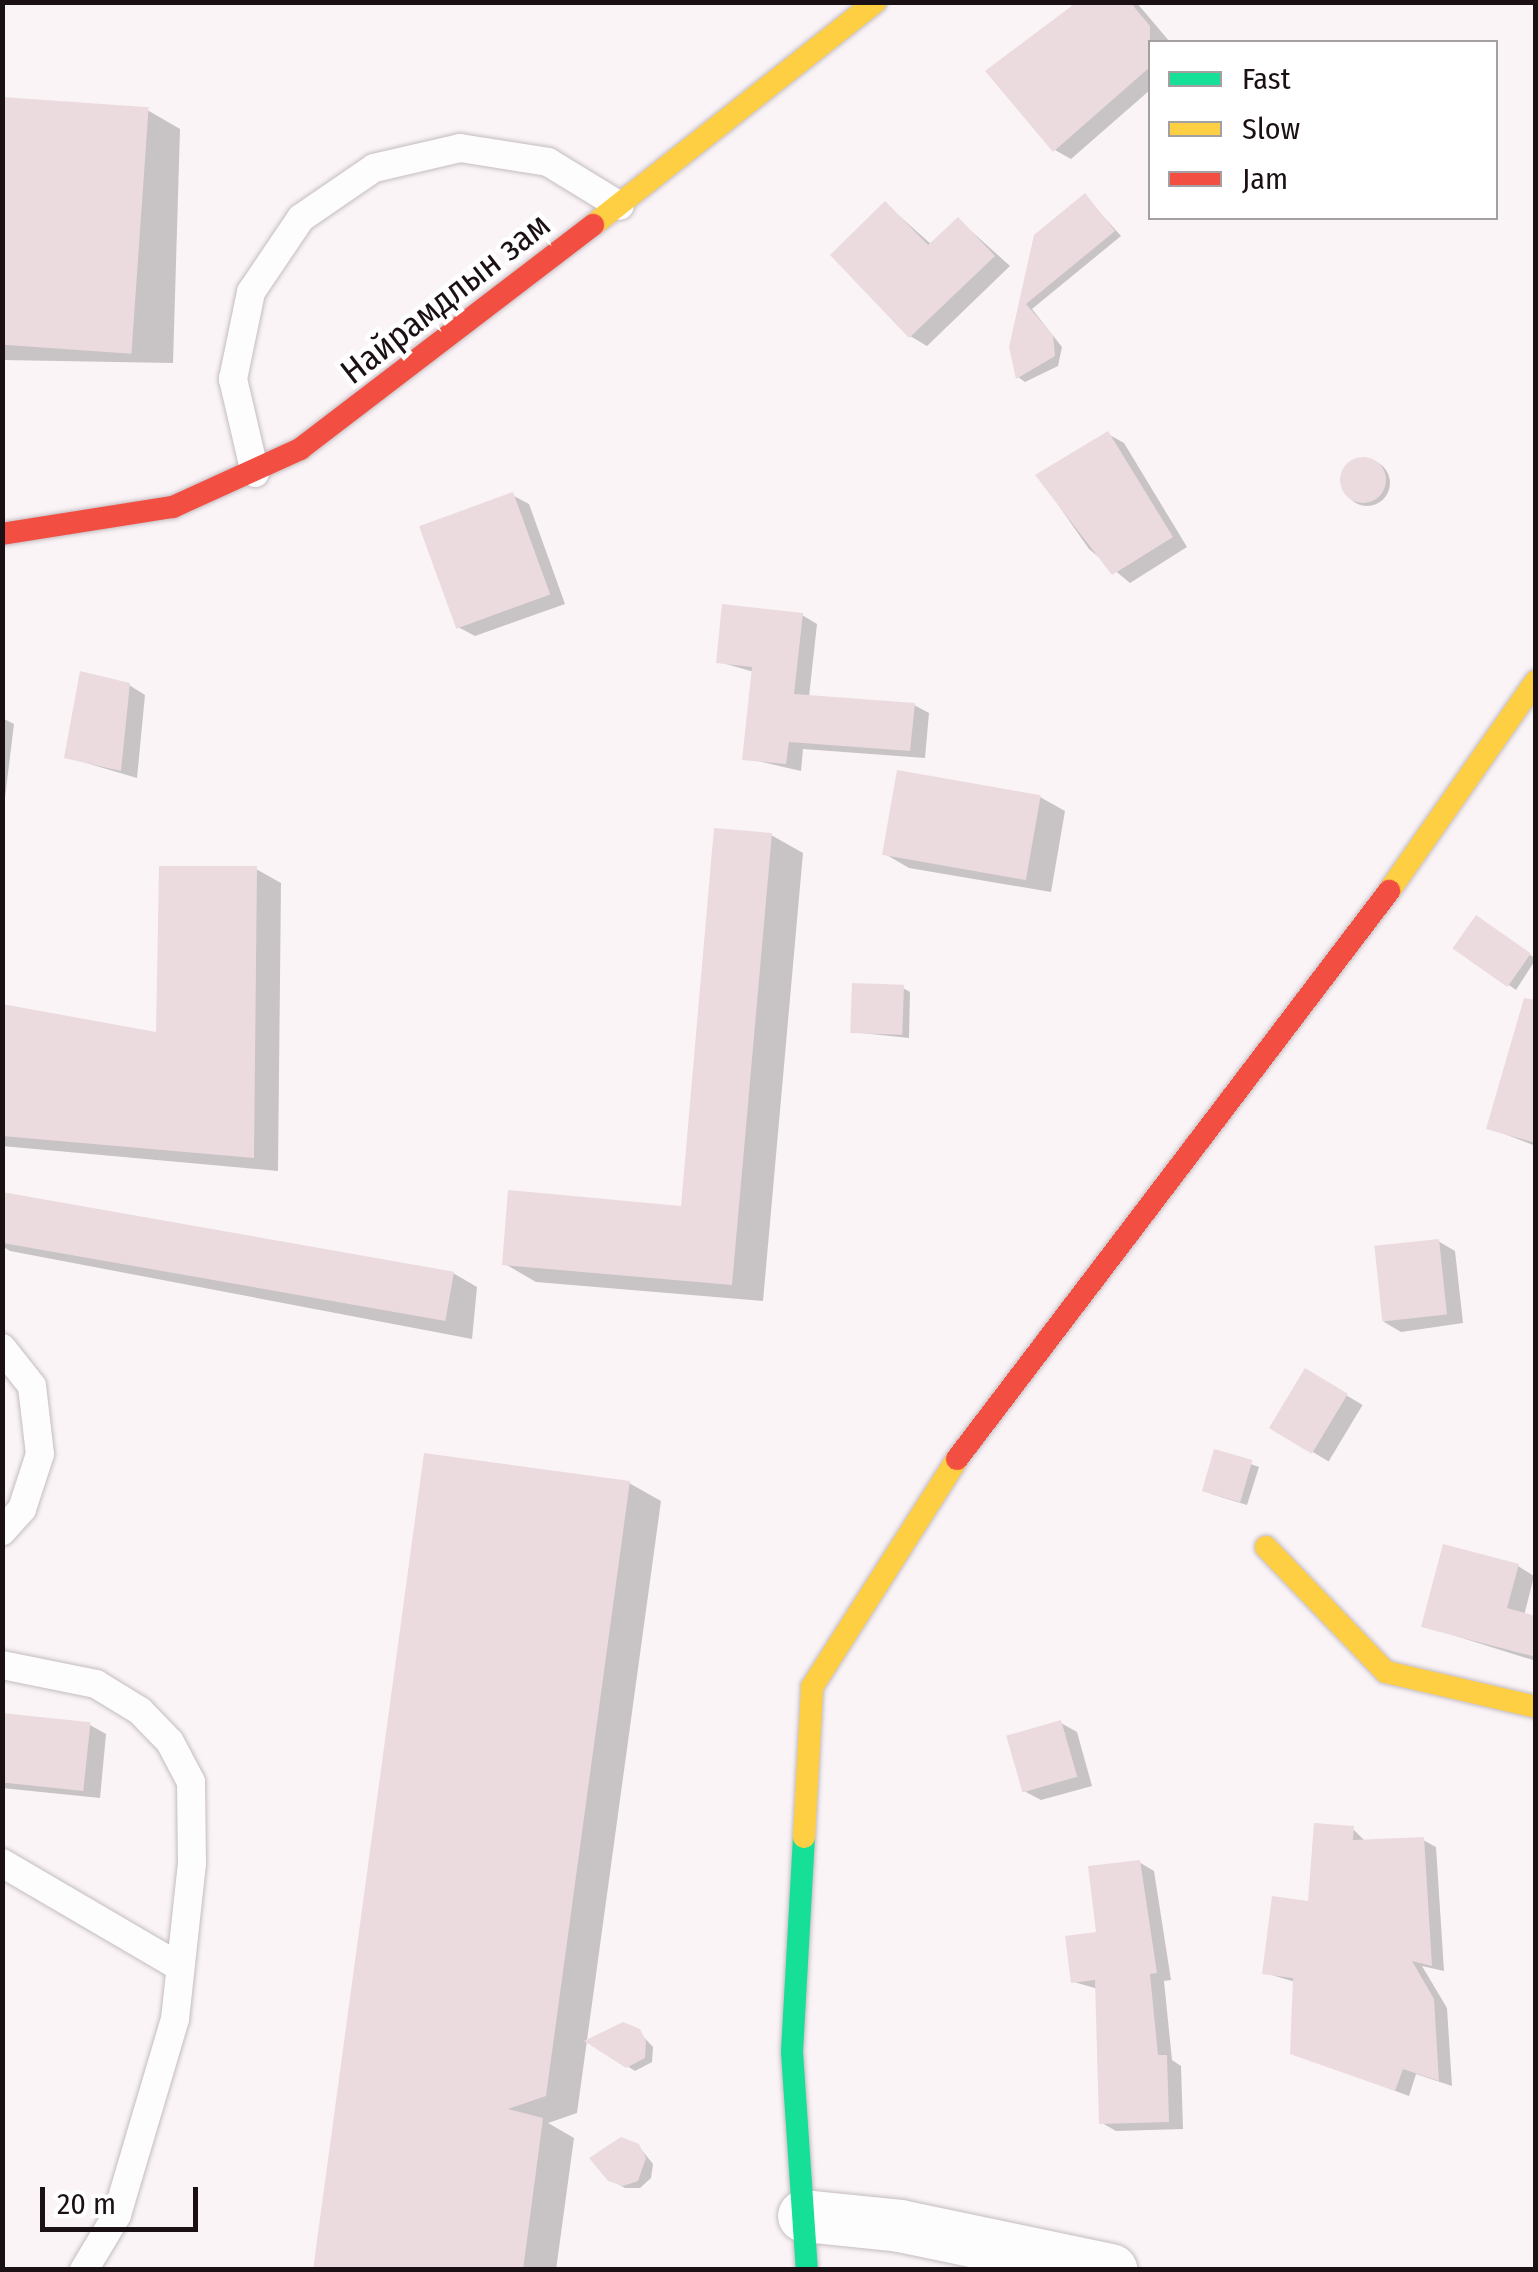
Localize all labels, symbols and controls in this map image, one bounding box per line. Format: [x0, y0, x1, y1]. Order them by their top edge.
legend [1148, 40, 1498, 220]
text: Fast [1242, 61, 1290, 97]
text: Slow [1242, 111, 1300, 147]
text: Jam [1242, 161, 1288, 197]
street label: Найрамдлын зам [332, 203, 558, 393]
scale bar [45, 2167, 202, 2229]
text: 20 m [57, 2186, 116, 2222]

